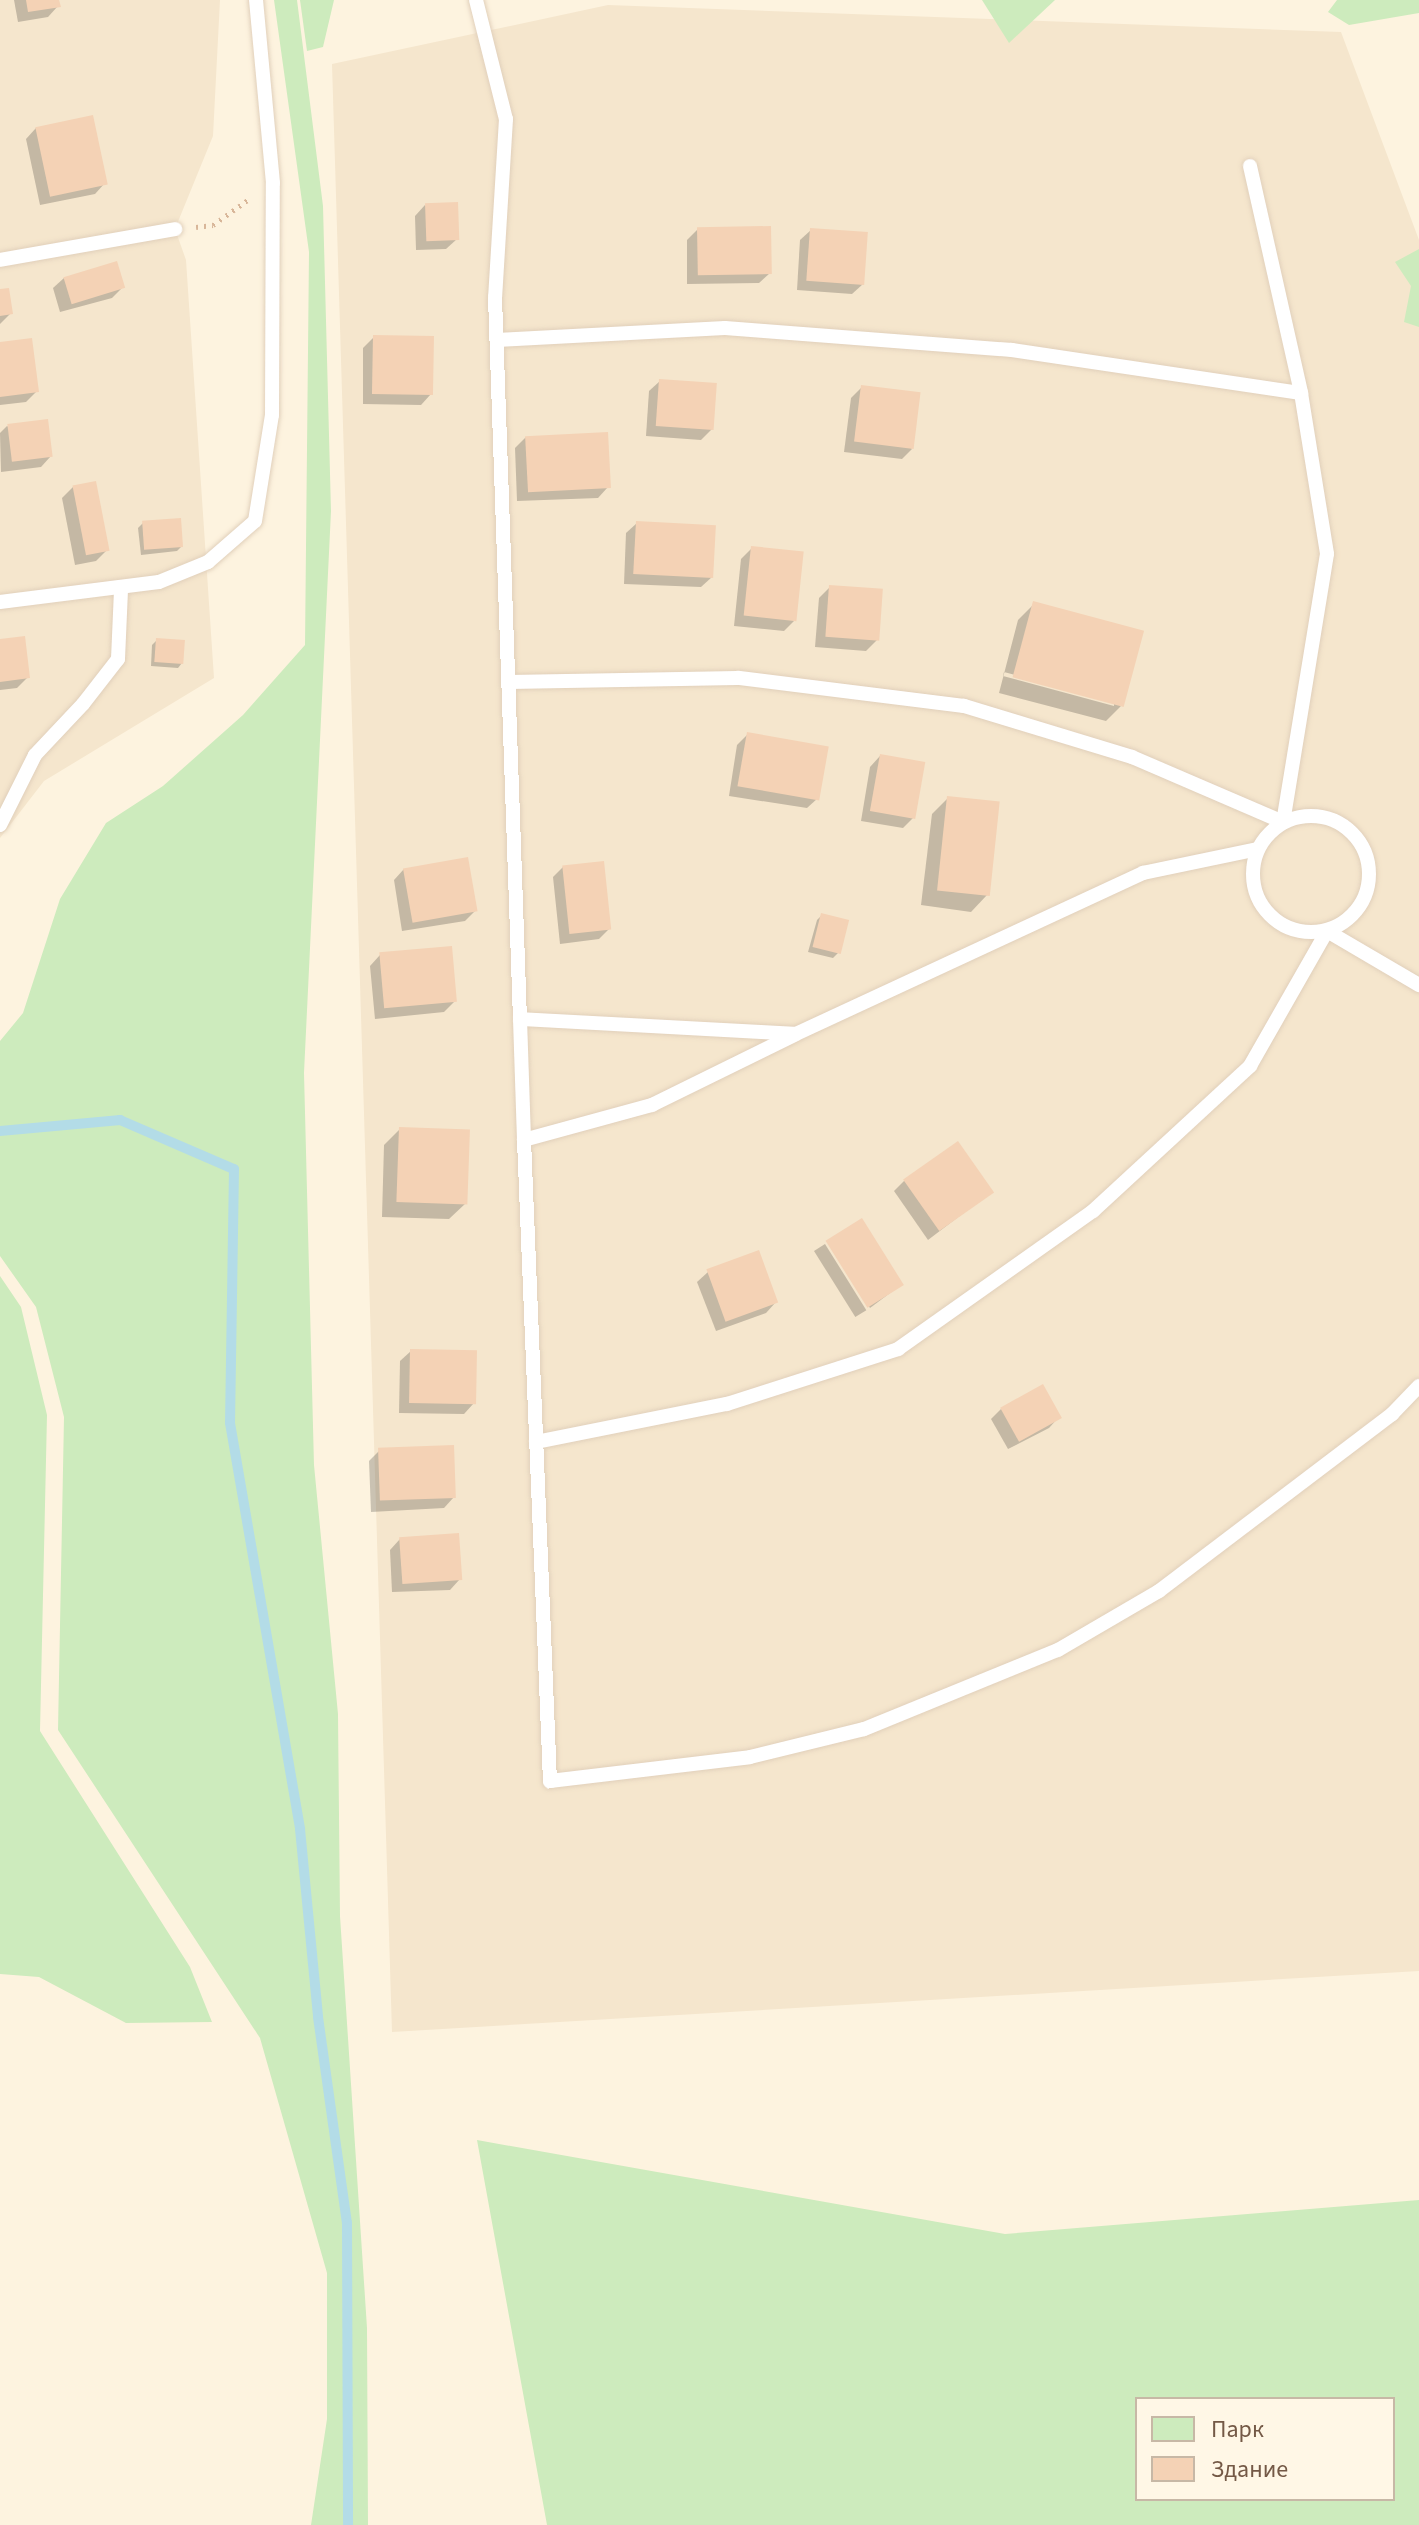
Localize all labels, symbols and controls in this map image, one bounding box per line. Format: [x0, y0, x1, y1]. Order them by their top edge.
legend [1135, 2397, 1395, 2501]
text: Парк [1211, 2412, 1264, 2447]
text: Здание [1211, 2452, 1288, 2487]

